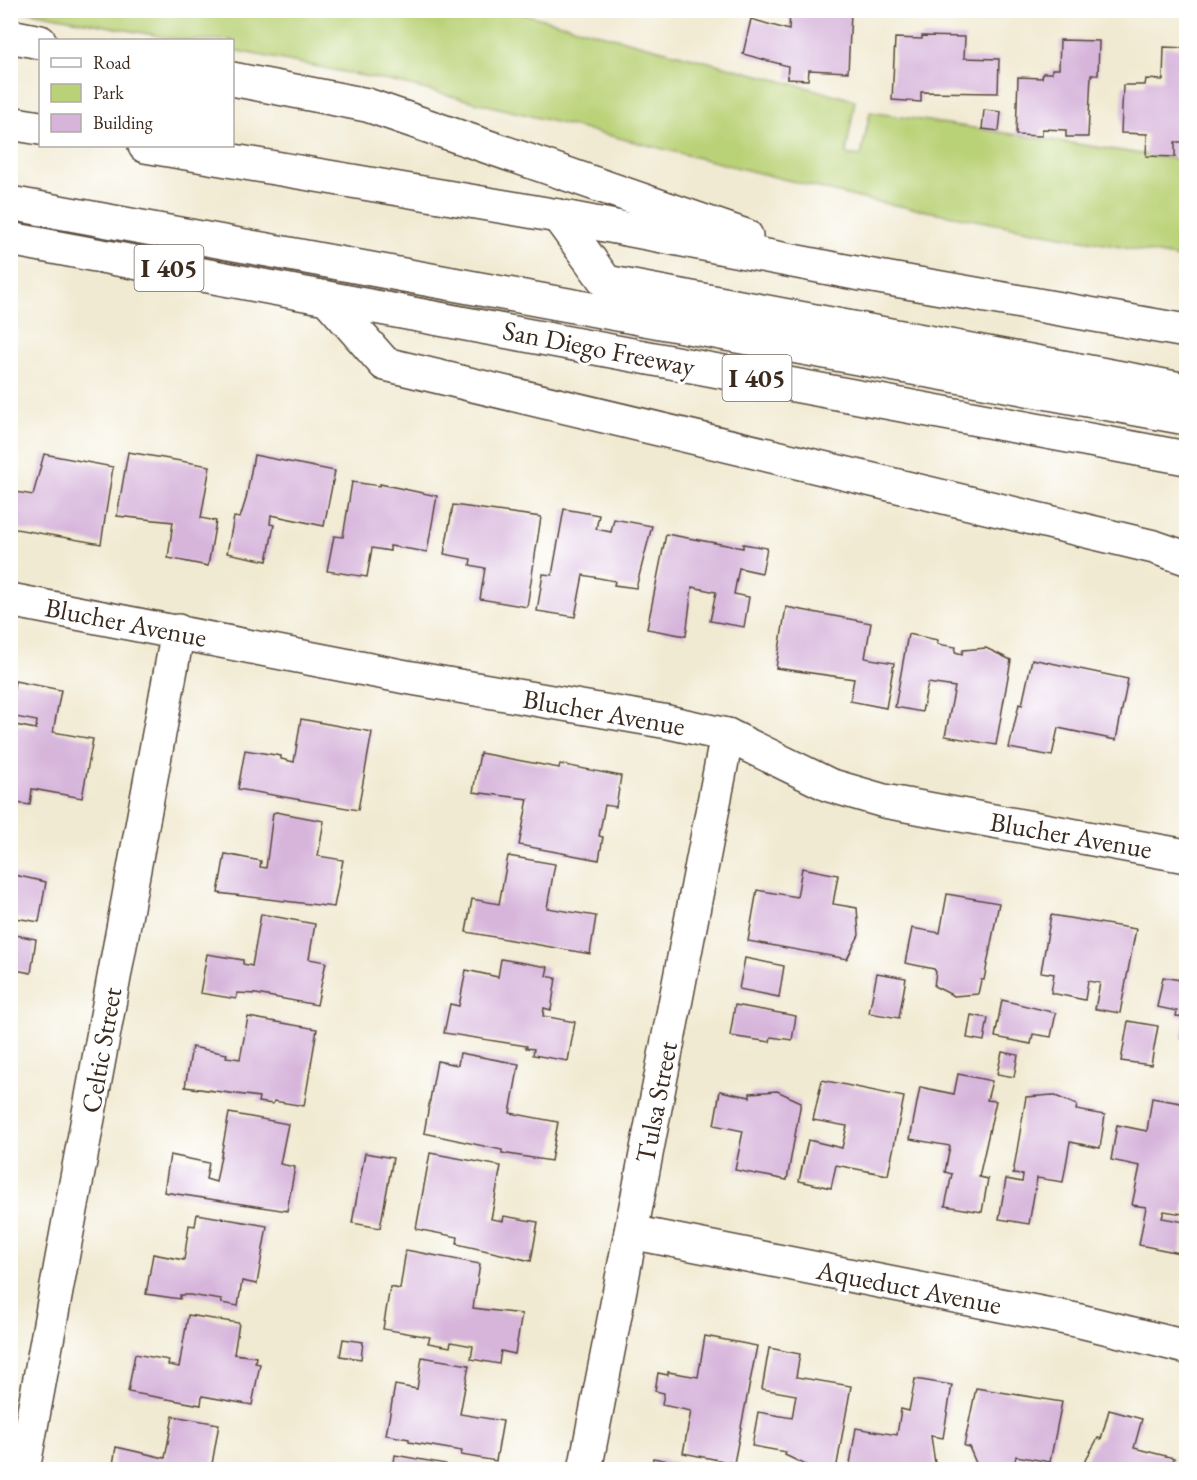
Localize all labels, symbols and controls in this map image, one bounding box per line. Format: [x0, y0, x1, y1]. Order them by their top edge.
legend [39, 39, 234, 147]
text: Road [93, 51, 132, 74]
text: Park [93, 81, 124, 104]
text: Building [93, 111, 153, 134]
road number: I 405 [134, 245, 204, 291]
street label: San Diego Freeway [500, 312, 698, 384]
road number: I 405 [722, 355, 792, 401]
street label: Blucher Avenue [42, 589, 210, 655]
street label: Blucher Avenue [520, 681, 688, 743]
street label: Blucher Avenue [987, 804, 1155, 866]
street label: Celtic Street [73, 984, 129, 1116]
street label: Tulsa Street [627, 1038, 685, 1166]
street label: Aqueduct Avenue [813, 1252, 1004, 1322]

